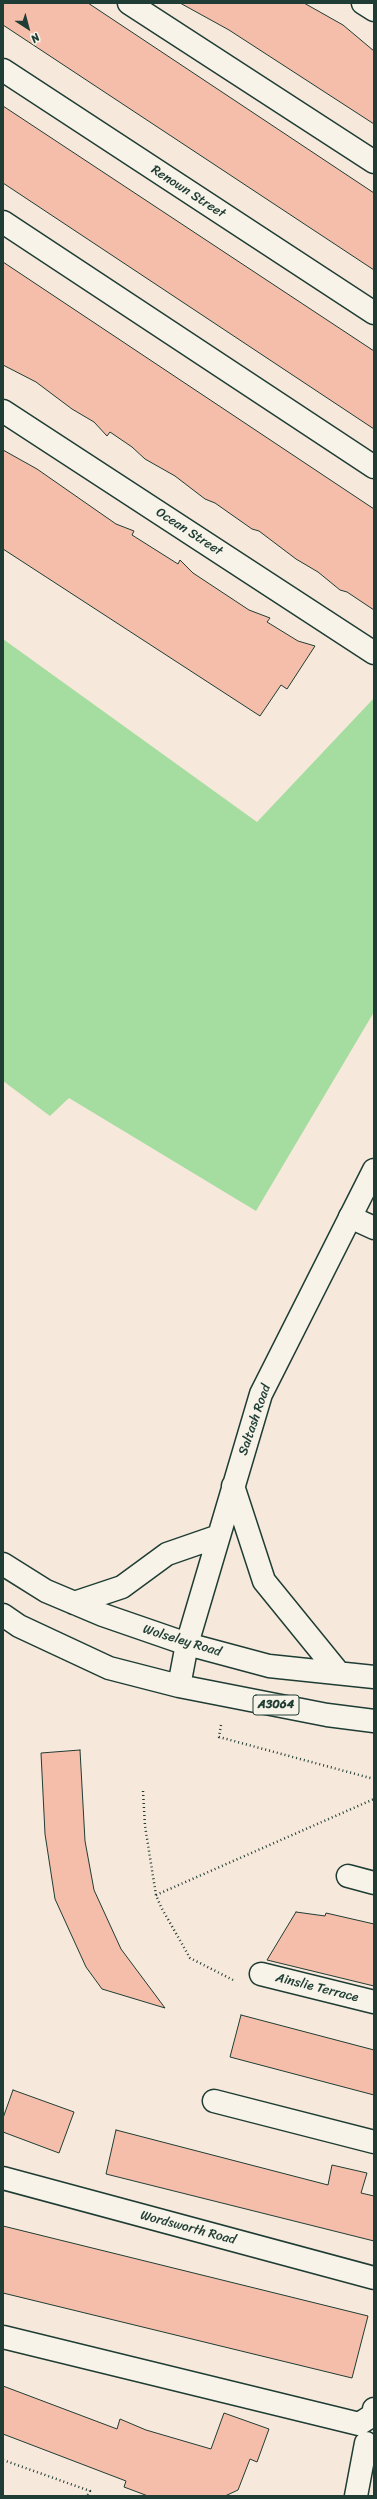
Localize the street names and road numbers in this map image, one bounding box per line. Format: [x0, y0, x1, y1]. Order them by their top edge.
street label: Renown Street [148, 162, 228, 222]
street label: Ocean Street [153, 505, 225, 559]
street label: Saltash Road [236, 1382, 274, 1458]
street label: Wolseley Road [141, 1622, 223, 1660]
road number: A3064 [253, 1695, 299, 1715]
street label: Ainslie Terrace [274, 1970, 360, 2006]
street label: Wordsworth Road [138, 2208, 238, 2248]

